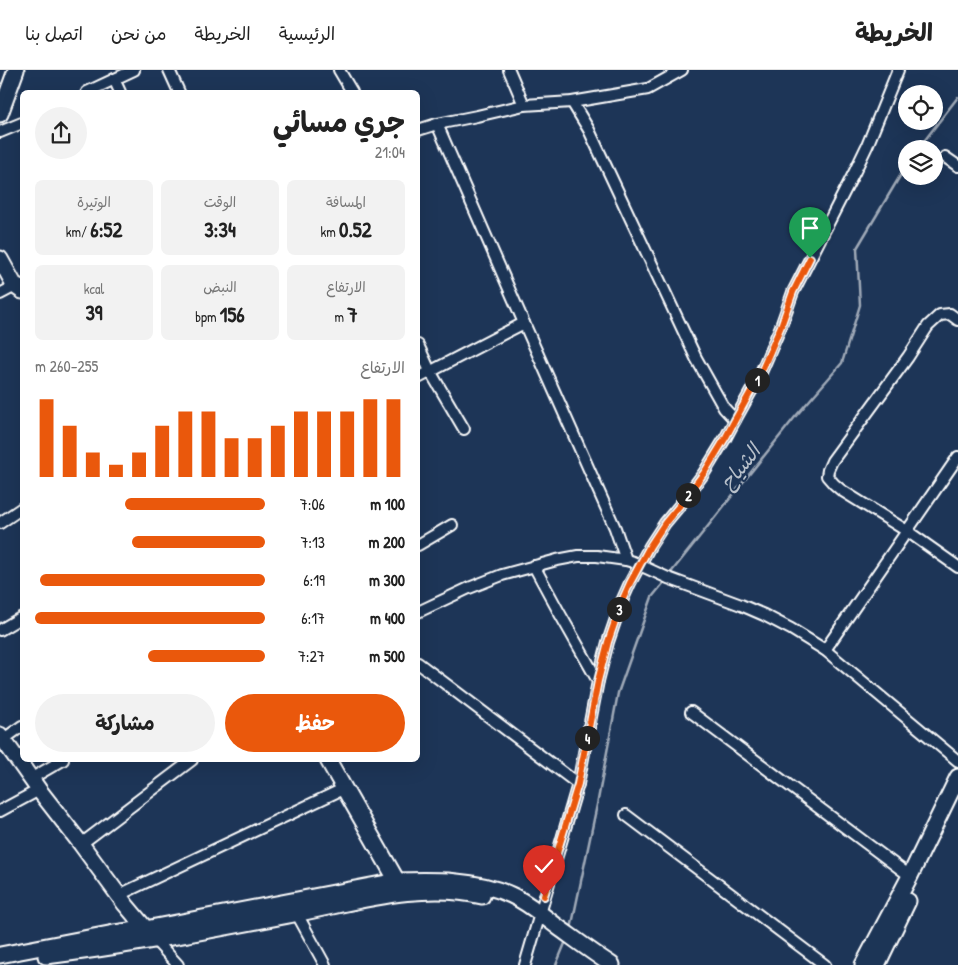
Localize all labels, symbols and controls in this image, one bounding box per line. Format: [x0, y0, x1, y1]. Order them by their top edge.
text: الخريطة [855, 16, 933, 48]
text: اتصل بنا [25, 21, 83, 46]
text: من نحن [111, 21, 167, 46]
text: الخريطة [195, 21, 251, 46]
text: الرئيسية [279, 21, 335, 46]
map controls [898, 85, 943, 185]
button: locate [898, 85, 943, 130]
text: جري مسائي [273, 103, 405, 141]
button: share [35, 107, 87, 159]
button: layers [898, 140, 943, 185]
text: 21:04 [375, 141, 405, 163]
text: الوتيرة [77, 192, 111, 211]
text: الوقت [204, 192, 236, 211]
text: المسافة [326, 192, 366, 211]
pin [789, 207, 831, 258]
icon: arrive [796, 214, 824, 242]
text: 6:52 [90, 215, 122, 244]
text: 3:34 [204, 215, 236, 244]
text: 0.52 [339, 215, 372, 244]
text: /km [66, 222, 90, 241]
text: km [320, 222, 339, 241]
text: النبض [203, 277, 237, 296]
text: الارتفاع [326, 277, 366, 296]
text: kcal [84, 279, 104, 298]
text: 39 [85, 298, 103, 327]
text: 156 [220, 300, 245, 329]
text: 7 [347, 300, 358, 329]
text: bpm [195, 307, 220, 326]
text: m [334, 307, 347, 326]
text: 255–260 m [35, 355, 98, 377]
text: الارتفاع [360, 356, 405, 378]
pin: 1 [744, 368, 770, 392]
text: 1 [755, 371, 760, 390]
water label: الشياح [713, 436, 769, 496]
pin: 2 [676, 482, 700, 508]
text: 2 [685, 486, 692, 505]
text: 7:06 [300, 493, 325, 515]
text: 100 m [370, 493, 405, 515]
text: 7:13 [300, 531, 325, 553]
text: 200 m [369, 531, 405, 553]
text: 6:19 [303, 569, 325, 591]
text: 300 m [369, 569, 405, 591]
pin: 3 [606, 596, 632, 622]
text: 3 [616, 600, 623, 619]
text: 6:17 [301, 607, 325, 629]
text: 400 m [370, 607, 405, 629]
text: 7:27 [298, 645, 325, 667]
text: 500 m [369, 645, 405, 667]
button: مشاركة [35, 694, 215, 752]
button: حفظ [225, 694, 405, 752]
pin: 4 [574, 726, 600, 750]
text: 4 [585, 729, 590, 748]
pin [523, 845, 565, 896]
icon: check [530, 852, 558, 880]

